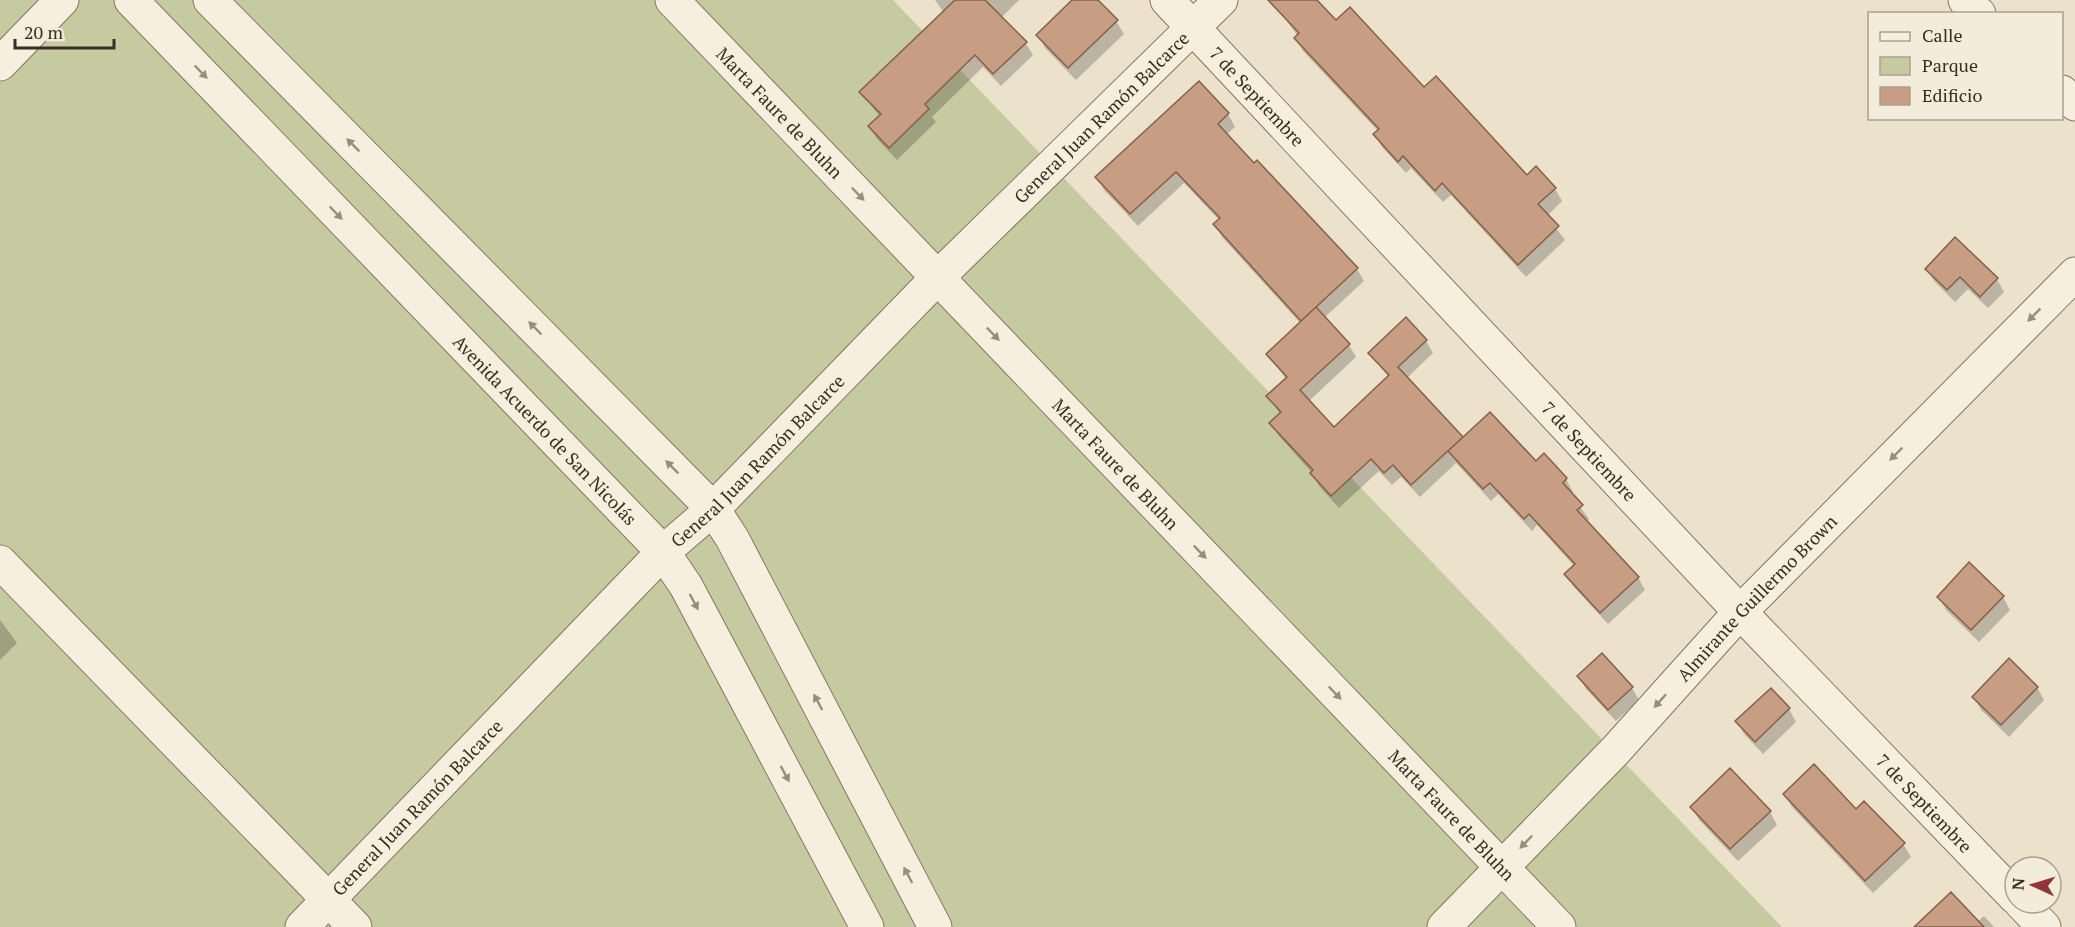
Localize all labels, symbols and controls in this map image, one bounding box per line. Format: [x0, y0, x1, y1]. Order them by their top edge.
scale bar [15, 12, 114, 50]
legend [1868, 12, 2063, 120]
text: 20 m [24, 20, 64, 44]
text: Calle [1922, 23, 1963, 47]
street label: General Juan Ramón Balcarce [1008, 26, 1194, 208]
street label: 7 de Septiembre [1204, 41, 1310, 152]
street label: Marta Faure de Bluhn [711, 42, 849, 184]
text: Parque [1922, 53, 1978, 77]
one-way arrow [194, 65, 208, 80]
text: Edificio [1922, 83, 1982, 107]
one-way arrow [347, 139, 361, 153]
one-way arrow [851, 186, 865, 200]
one-way arrow [329, 205, 343, 220]
one-way arrow [2027, 308, 2041, 322]
one-way arrow [528, 321, 542, 336]
one-way arrow [986, 327, 1000, 342]
street label: Avenida Acuerdo de San Nicolás [448, 330, 642, 530]
street label: General Juan Ramón Balcarce [665, 369, 849, 552]
street label: Marta Faure de Bluhn [1047, 393, 1184, 535]
street label: 7 de Septiembre [1537, 396, 1642, 506]
one-way arrow [1890, 446, 1904, 460]
one-way arrow [665, 460, 680, 474]
street label: Almirante Guillermo Brown [1671, 509, 1842, 686]
one-way arrow [1193, 544, 1207, 559]
one-way arrow [689, 594, 699, 611]
one-way arrow [1327, 685, 1341, 699]
one-way arrow [1654, 693, 1667, 708]
one-way arrow [813, 694, 823, 711]
street label: General Juan Ramón Balcarce [327, 714, 508, 901]
street label: Marta Faure de Bluhn [1383, 744, 1520, 886]
street label: 7 de Septiembre [1871, 749, 1978, 858]
one-way arrow [780, 765, 790, 783]
one-way arrow [1519, 835, 1533, 849]
north arrow [2003, 855, 2063, 915]
one-way arrow [903, 866, 913, 883]
text: N [2007, 877, 2029, 891]

